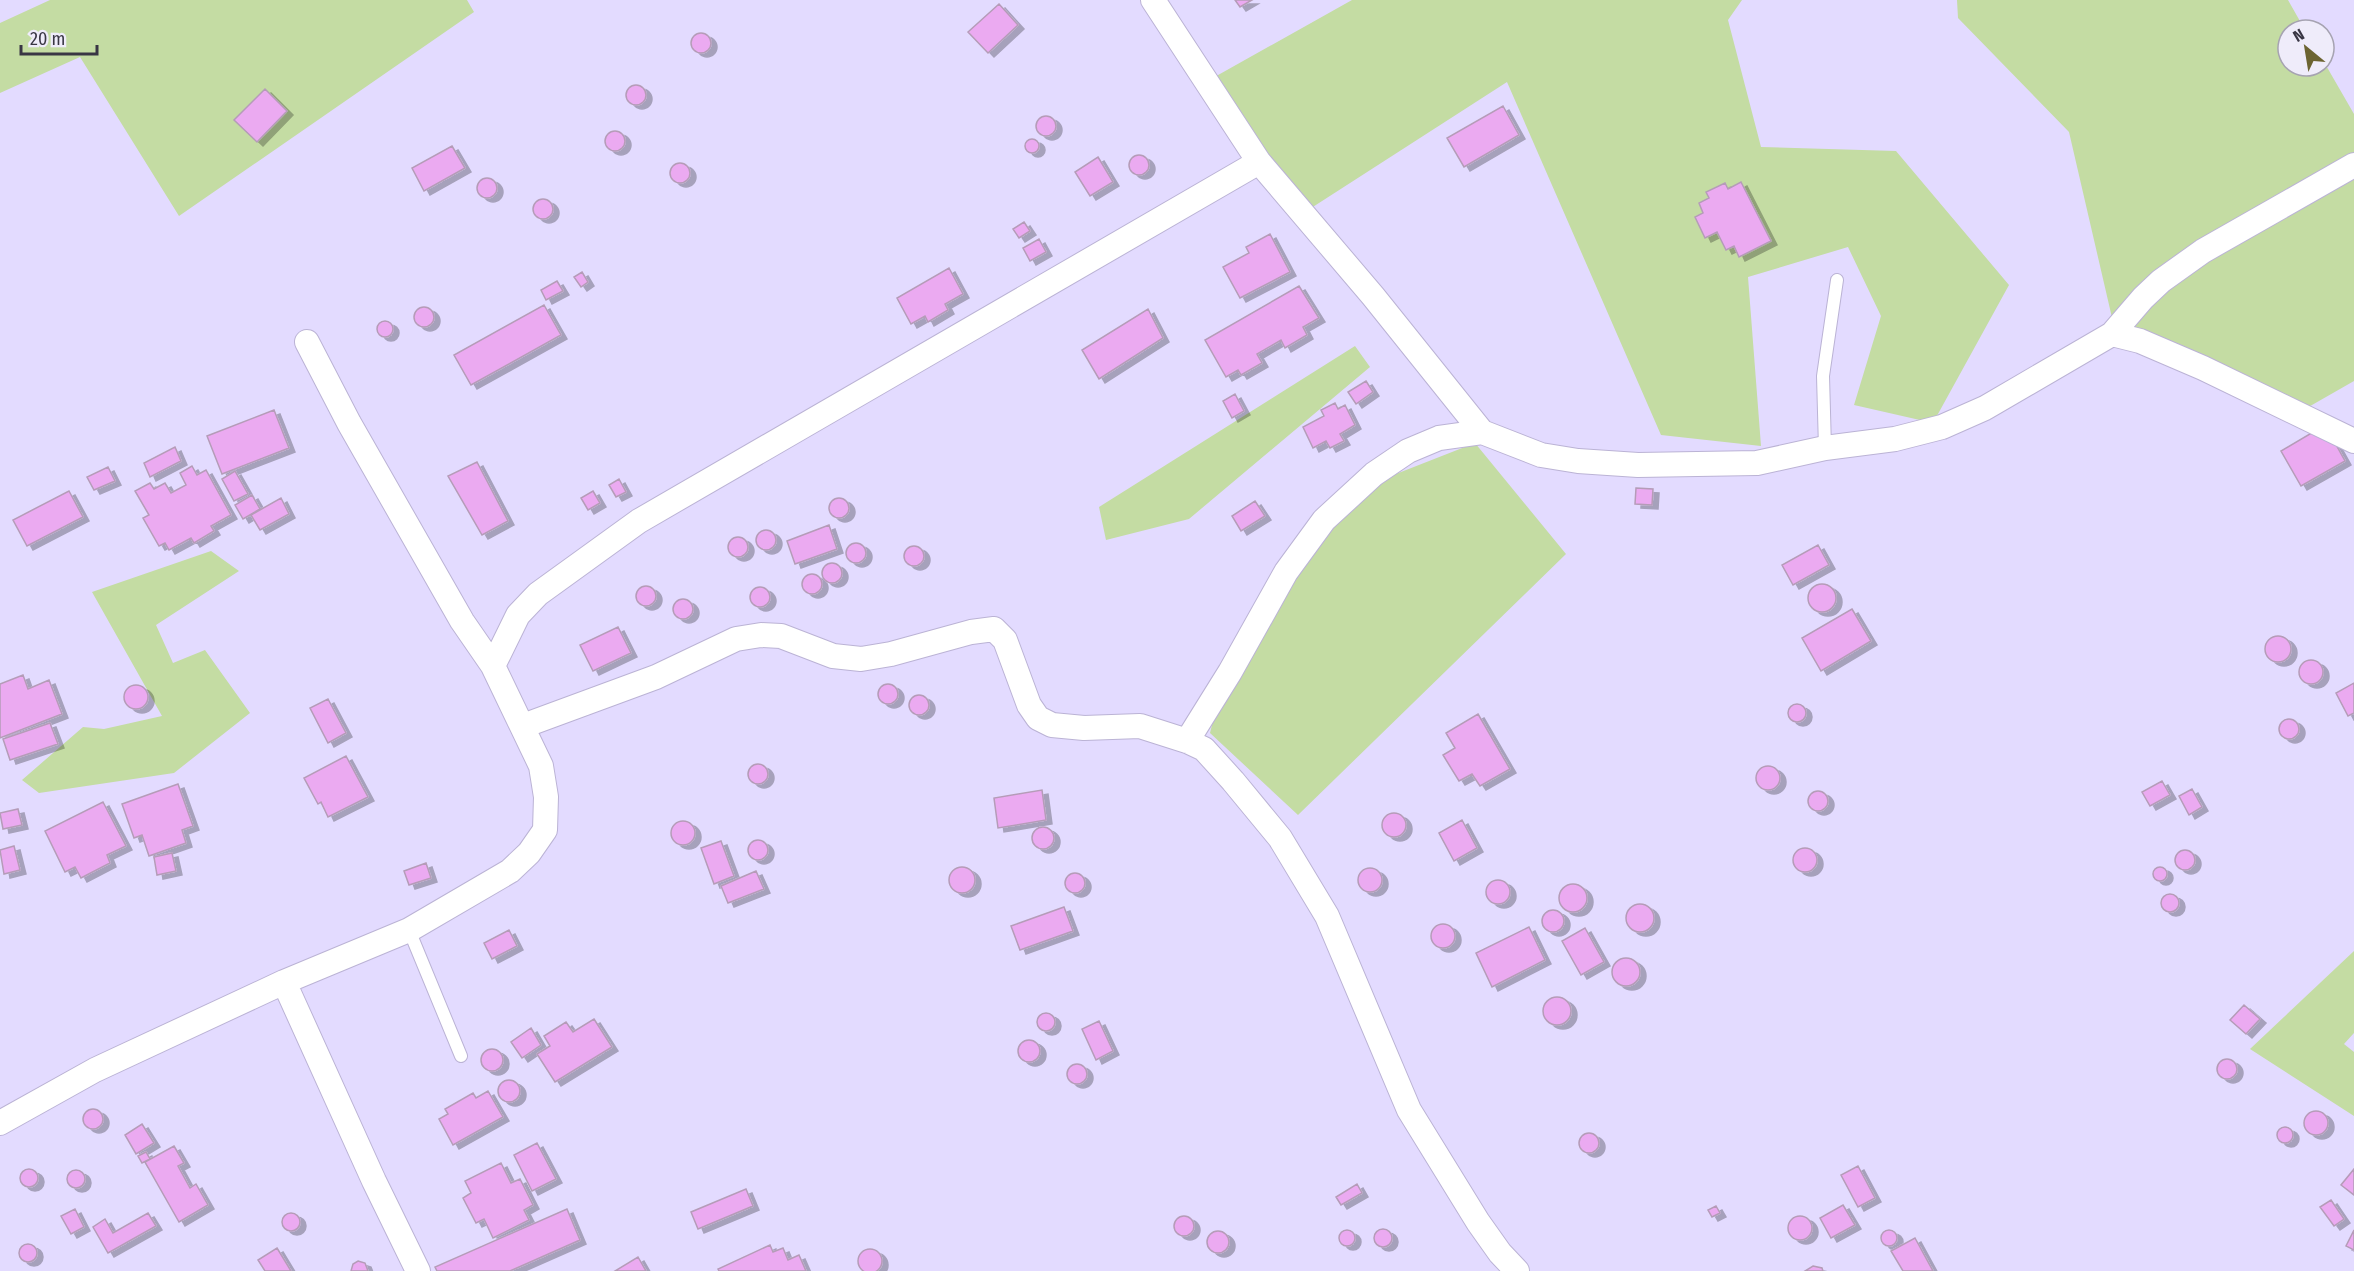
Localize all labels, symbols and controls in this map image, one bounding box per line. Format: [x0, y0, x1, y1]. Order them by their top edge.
scale bar [21, 18, 98, 56]
north arrow [2276, 18, 2336, 78]
text: N [2290, 25, 2308, 46]
text: 20 m [30, 28, 65, 50]

